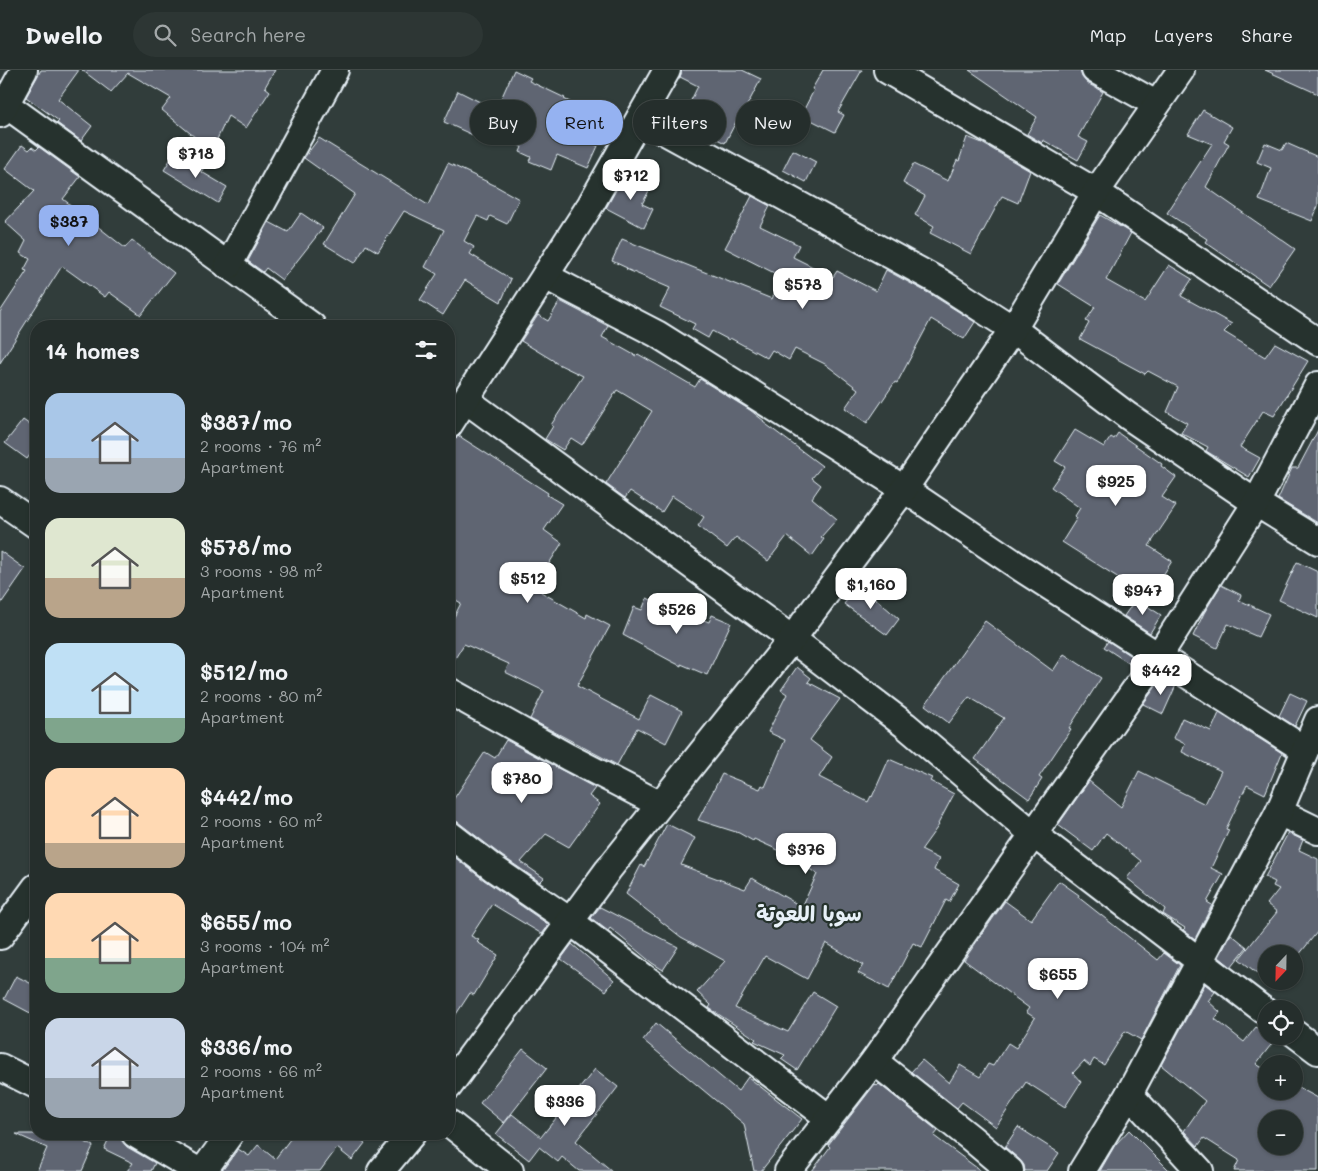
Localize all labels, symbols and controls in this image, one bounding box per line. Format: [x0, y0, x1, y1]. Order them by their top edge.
search box [133, 12, 483, 57]
text: Dwello [25, 19, 103, 50]
icon: search [151, 21, 179, 49]
text: Search here [191, 22, 306, 47]
text: Map [1090, 23, 1126, 47]
text: Layers [1154, 23, 1213, 47]
text: Share [1241, 23, 1293, 47]
chip: Buy [470, 100, 536, 145]
chip: Rent [546, 100, 623, 145]
chip: Filters [633, 100, 726, 145]
chip: New [736, 100, 810, 145]
pin: $718 [166, 136, 226, 179]
text: $718 [178, 142, 214, 163]
pin: $712 [601, 158, 661, 201]
text: $712 [614, 164, 648, 185]
pin: $387 [39, 204, 99, 247]
text: $387 [50, 210, 88, 231]
pin: $578 [773, 268, 833, 310]
text: $578 [784, 273, 822, 294]
icon: filters [412, 336, 440, 364]
text: 14 homes [45, 337, 140, 364]
text: $387/mo [200, 408, 292, 435]
icon: home [85, 413, 145, 473]
text: 2 rooms · 76 m² [200, 435, 321, 456]
text: Apartment [200, 456, 285, 477]
pin: $925 [1086, 464, 1146, 507]
text: $925 [1097, 470, 1135, 491]
text: $578/mo [200, 533, 292, 560]
icon: home [85, 538, 145, 598]
text: 3 rooms · 98 m² [200, 560, 322, 581]
pin: $512 [498, 562, 558, 604]
text: $512 [510, 567, 546, 588]
pin: $1,160 [830, 568, 912, 610]
text: $1,160 [847, 573, 895, 594]
pin: $947 [1113, 574, 1173, 616]
text: $947 [1124, 579, 1162, 600]
text: Apartment [200, 581, 285, 602]
pin: $526 [647, 592, 707, 635]
text: $526 [658, 598, 696, 619]
pin: $442 [1131, 654, 1191, 696]
text: $512/mo [200, 658, 288, 685]
text: $442 [1141, 659, 1181, 680]
icon: home [85, 663, 145, 723]
text: 2 rooms · 80 m² [200, 685, 322, 706]
text: Apartment [200, 706, 285, 727]
pin: $780 [492, 762, 552, 804]
text: $780 [502, 767, 542, 788]
text: $442/mo [200, 783, 293, 810]
icon: home [85, 788, 145, 848]
text: 2 rooms · 60 m² [200, 810, 322, 831]
text: Apartment [200, 831, 285, 852]
pin: $376 [776, 832, 836, 875]
text: $376 [787, 838, 825, 859]
district label: سوبا اللعوتة [756, 899, 862, 928]
text: $655/mo [200, 908, 292, 935]
icon: home [85, 913, 145, 973]
text: 3 rooms · 104 m² [200, 935, 330, 956]
north arrow [1258, 945, 1302, 990]
map controls [1258, 945, 1303, 1155]
text: Apartment [200, 956, 285, 977]
pin: $655 [1028, 958, 1088, 1000]
text: $655 [1039, 963, 1077, 984]
button: locate [1258, 1000, 1303, 1045]
text: $336/mo [200, 1033, 293, 1060]
icon: home [85, 1038, 145, 1098]
button: + [1258, 1055, 1303, 1100]
text: 2 rooms · 66 m² [200, 1060, 322, 1081]
text: Apartment [200, 1081, 285, 1102]
pin: $336 [535, 1084, 595, 1127]
text: $336 [546, 1090, 584, 1111]
button: − [1258, 1110, 1303, 1155]

